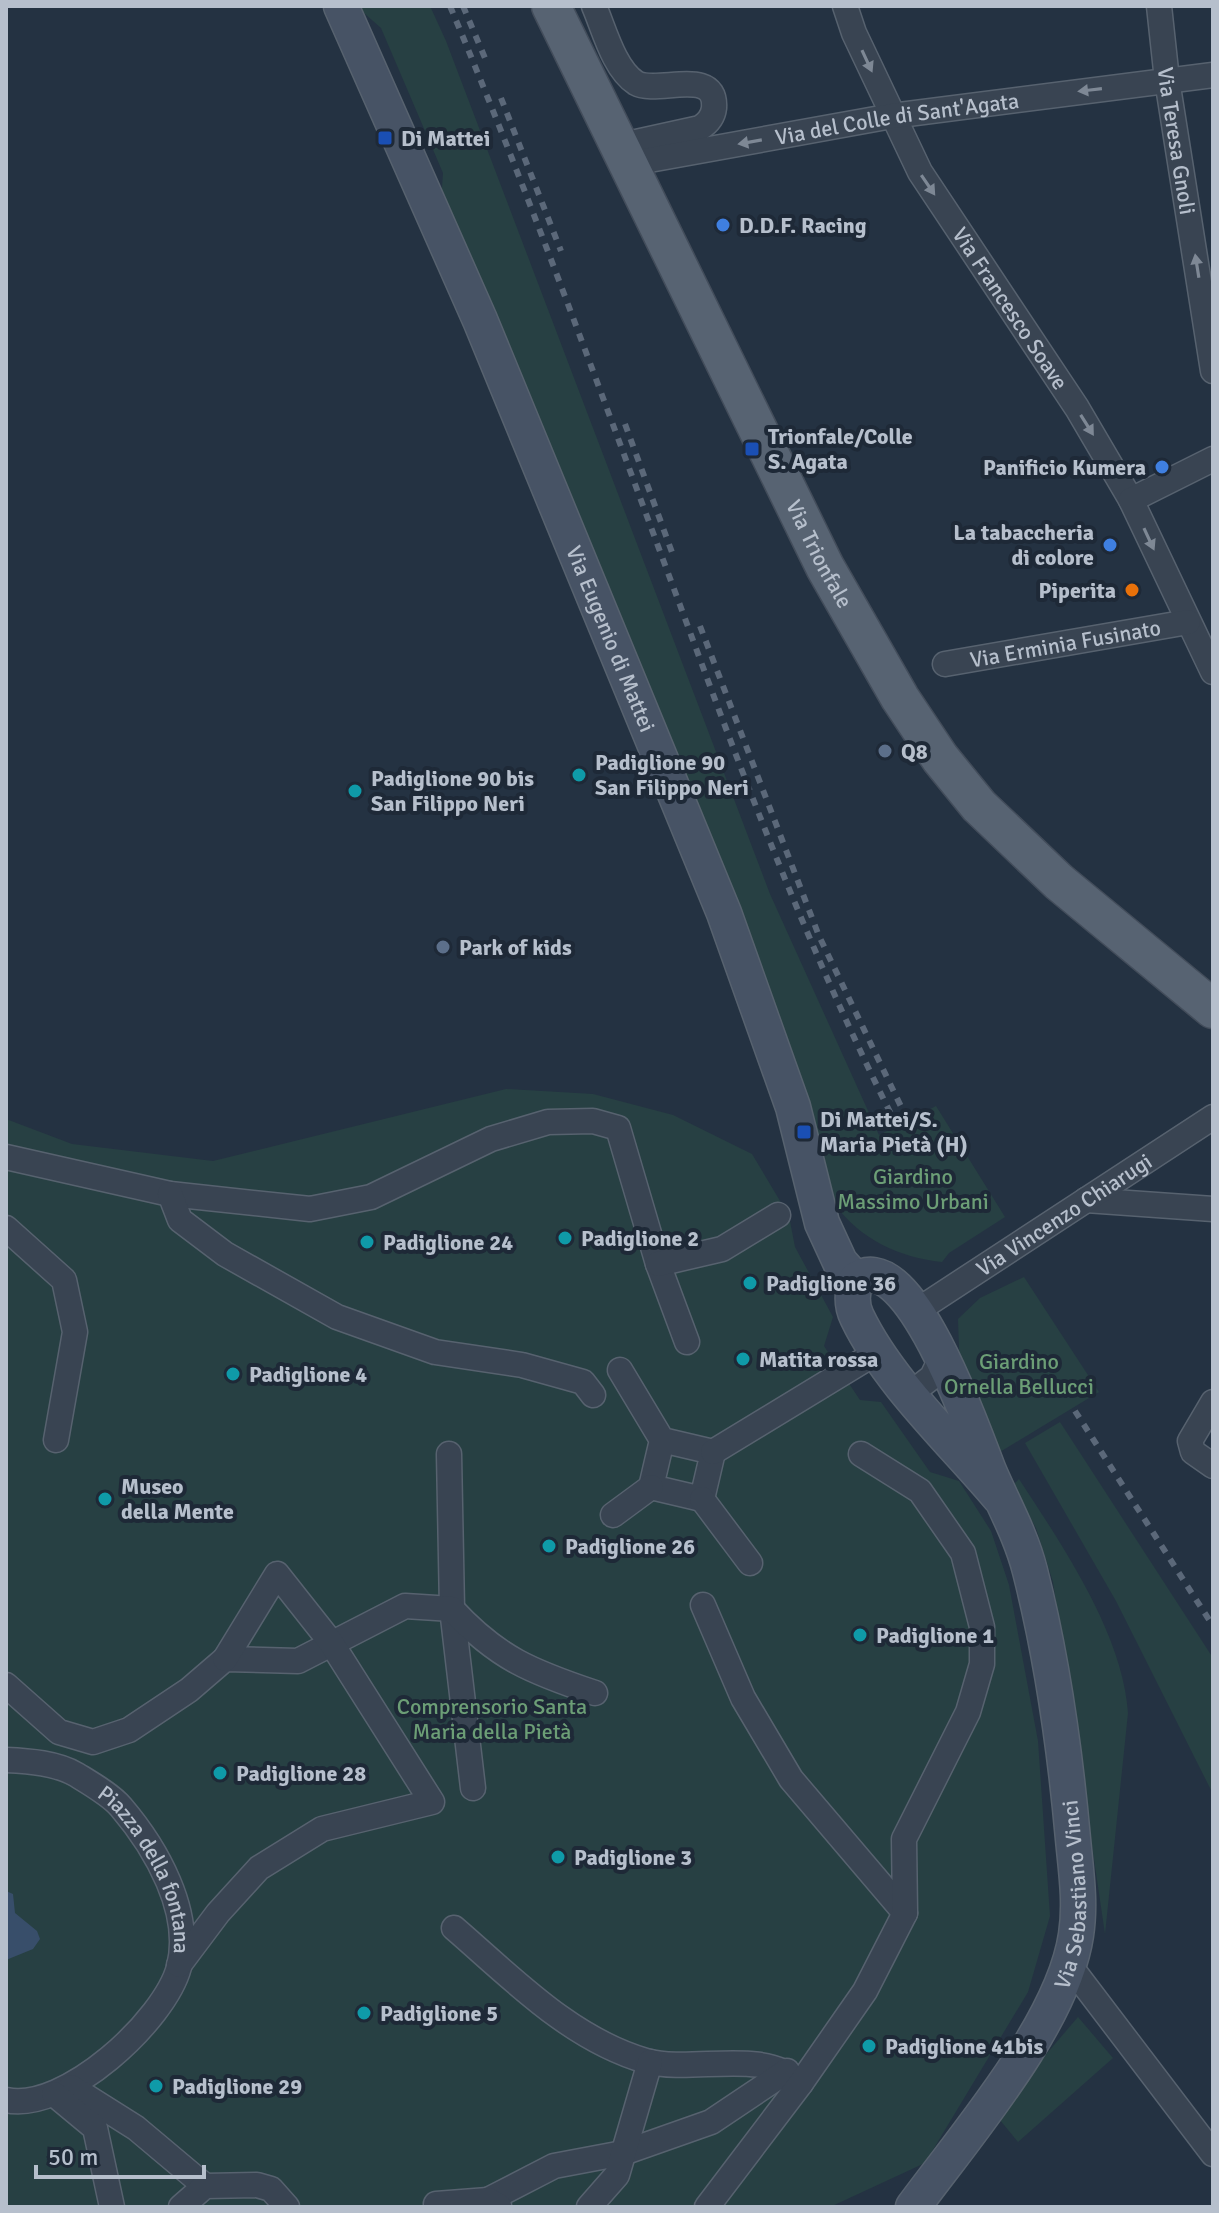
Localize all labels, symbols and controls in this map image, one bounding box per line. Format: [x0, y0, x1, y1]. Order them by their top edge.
one-way arrow [860, 50, 874, 73]
street label: Via Teresa Gnoli [1152, 66, 1202, 216]
one-way arrow [1077, 84, 1102, 97]
street label: Via del Colle di Sant'Agata [773, 86, 1021, 150]
place label: Di Mattei [401, 125, 490, 152]
marker: Di Mattei [376, 129, 394, 147]
one-way arrow [737, 136, 762, 148]
one-way arrow [920, 174, 935, 195]
place label: D.D.F. Racing [739, 212, 867, 239]
marker: D.D.F. Racing [714, 216, 732, 234]
street label: Via Francesco Soave [947, 222, 1074, 395]
one-way arrow [1190, 254, 1202, 279]
one-way arrow [1080, 414, 1094, 436]
place label: Trionfale/Colle S. Agata [768, 423, 913, 475]
marker: Trionfale/Colle S. Agata [743, 440, 761, 458]
place label: Panificio Kumera [983, 454, 1146, 481]
marker: Panificio Kumera [1153, 458, 1171, 476]
street label: Via Trionfale [781, 495, 859, 613]
place label: La tabaccheria di colore [953, 519, 1094, 571]
one-way arrow [1142, 527, 1156, 550]
marker: La tabaccheria di colore [1101, 536, 1119, 554]
street label: Via Eugenio di Mattei [561, 542, 661, 736]
place label: Piperita [1039, 577, 1116, 604]
marker: Piperita [1123, 581, 1141, 599]
street label: Via Erminia Fusinato [968, 613, 1163, 673]
place label: Q8 [901, 738, 928, 765]
marker: Q8 [876, 742, 894, 760]
place label: Padiglione 90 San Filippo Neri [595, 749, 749, 801]
place label: Padiglione 90 bis San Filippo Neri [371, 765, 534, 817]
marker: Padiglione 90 San Filippo Neri [570, 766, 588, 784]
marker: Padiglione 90 bis San Filippo Neri [346, 782, 364, 800]
place label: Park of kids [459, 934, 572, 961]
marker: Park of kids [434, 938, 452, 956]
place label: Di Mattei/S. Maria Pietà (H) [820, 1106, 968, 1158]
marker: Di Mattei/S. Maria Pietà (H) [795, 1123, 813, 1141]
street label: Via Vincenzo Chiarugi [971, 1147, 1157, 1282]
park label: Giardino Massimo Urbani [837, 1163, 989, 1215]
place label: Padiglione 2 [581, 1225, 699, 1252]
place label: Padiglione 24 [383, 1229, 513, 1256]
marker: Padiglione 2 [556, 1229, 574, 1247]
marker: Padiglione 24 [358, 1233, 376, 1251]
place label: Padiglione 36 [766, 1270, 896, 1297]
marker: Padiglione 36 [741, 1274, 759, 1292]
place label: Matita rossa [759, 1346, 878, 1373]
park label: Giardino Ornella Bellucci [944, 1348, 1094, 1400]
marker: Matita rossa [734, 1350, 752, 1368]
place label: Padiglione 4 [249, 1361, 367, 1388]
marker: Padiglione 4 [224, 1365, 242, 1383]
place label: Museo della Mente [121, 1473, 234, 1525]
marker: Museo della Mente [96, 1490, 114, 1508]
place label: Padiglione 26 [565, 1533, 695, 1560]
marker: Padiglione 26 [540, 1537, 558, 1555]
place label: Padiglione 1 [876, 1622, 994, 1649]
marker: Padiglione 1 [851, 1626, 869, 1644]
park label: Comprensorio Santa Maria della Pietà [397, 1693, 587, 1745]
place label: Padiglione 28 [236, 1760, 366, 1787]
marker: Padiglione 28 [211, 1764, 229, 1782]
street label: Piazza della fontana [93, 1779, 196, 1955]
street label: Via Sebastiano Vinci [1048, 1799, 1092, 1993]
place label: Padiglione 3 [574, 1844, 692, 1871]
marker: Padiglione 3 [549, 1848, 567, 1866]
place label: Padiglione 5 [380, 2000, 498, 2027]
marker: Padiglione 5 [355, 2004, 373, 2022]
place label: Padiglione 41bis [885, 2033, 1043, 2060]
marker: Padiglione 41bis [860, 2037, 878, 2055]
place label: Padiglione 29 [172, 2073, 302, 2100]
marker: Padiglione 29 [147, 2077, 165, 2095]
scale bar [36, 2129, 204, 2179]
text: 50 m [48, 2142, 98, 2172]

